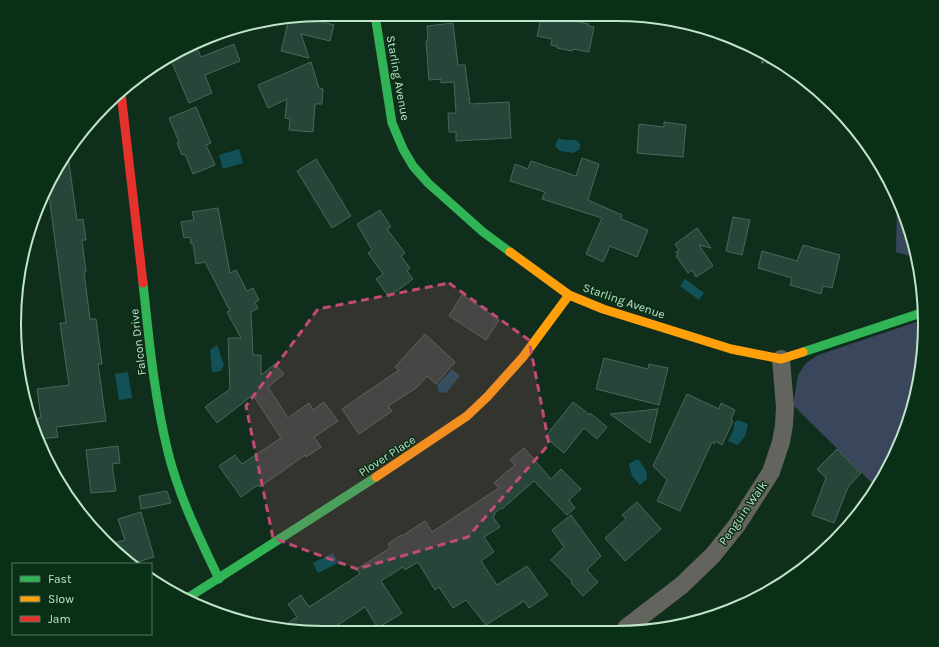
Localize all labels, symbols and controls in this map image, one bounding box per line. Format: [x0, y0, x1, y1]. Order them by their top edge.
street label: Starling Avenue [384, 34, 412, 122]
street label: Starling Avenue [581, 280, 667, 322]
street label: Falcon Drive [127, 308, 149, 376]
street label: Plover Place [356, 432, 418, 480]
street label: Penguin Walk [716, 478, 770, 548]
legend [12, 563, 152, 635]
text: Fast [48, 572, 72, 586]
text: Slow [48, 592, 74, 606]
text: Jam [48, 612, 71, 626]

